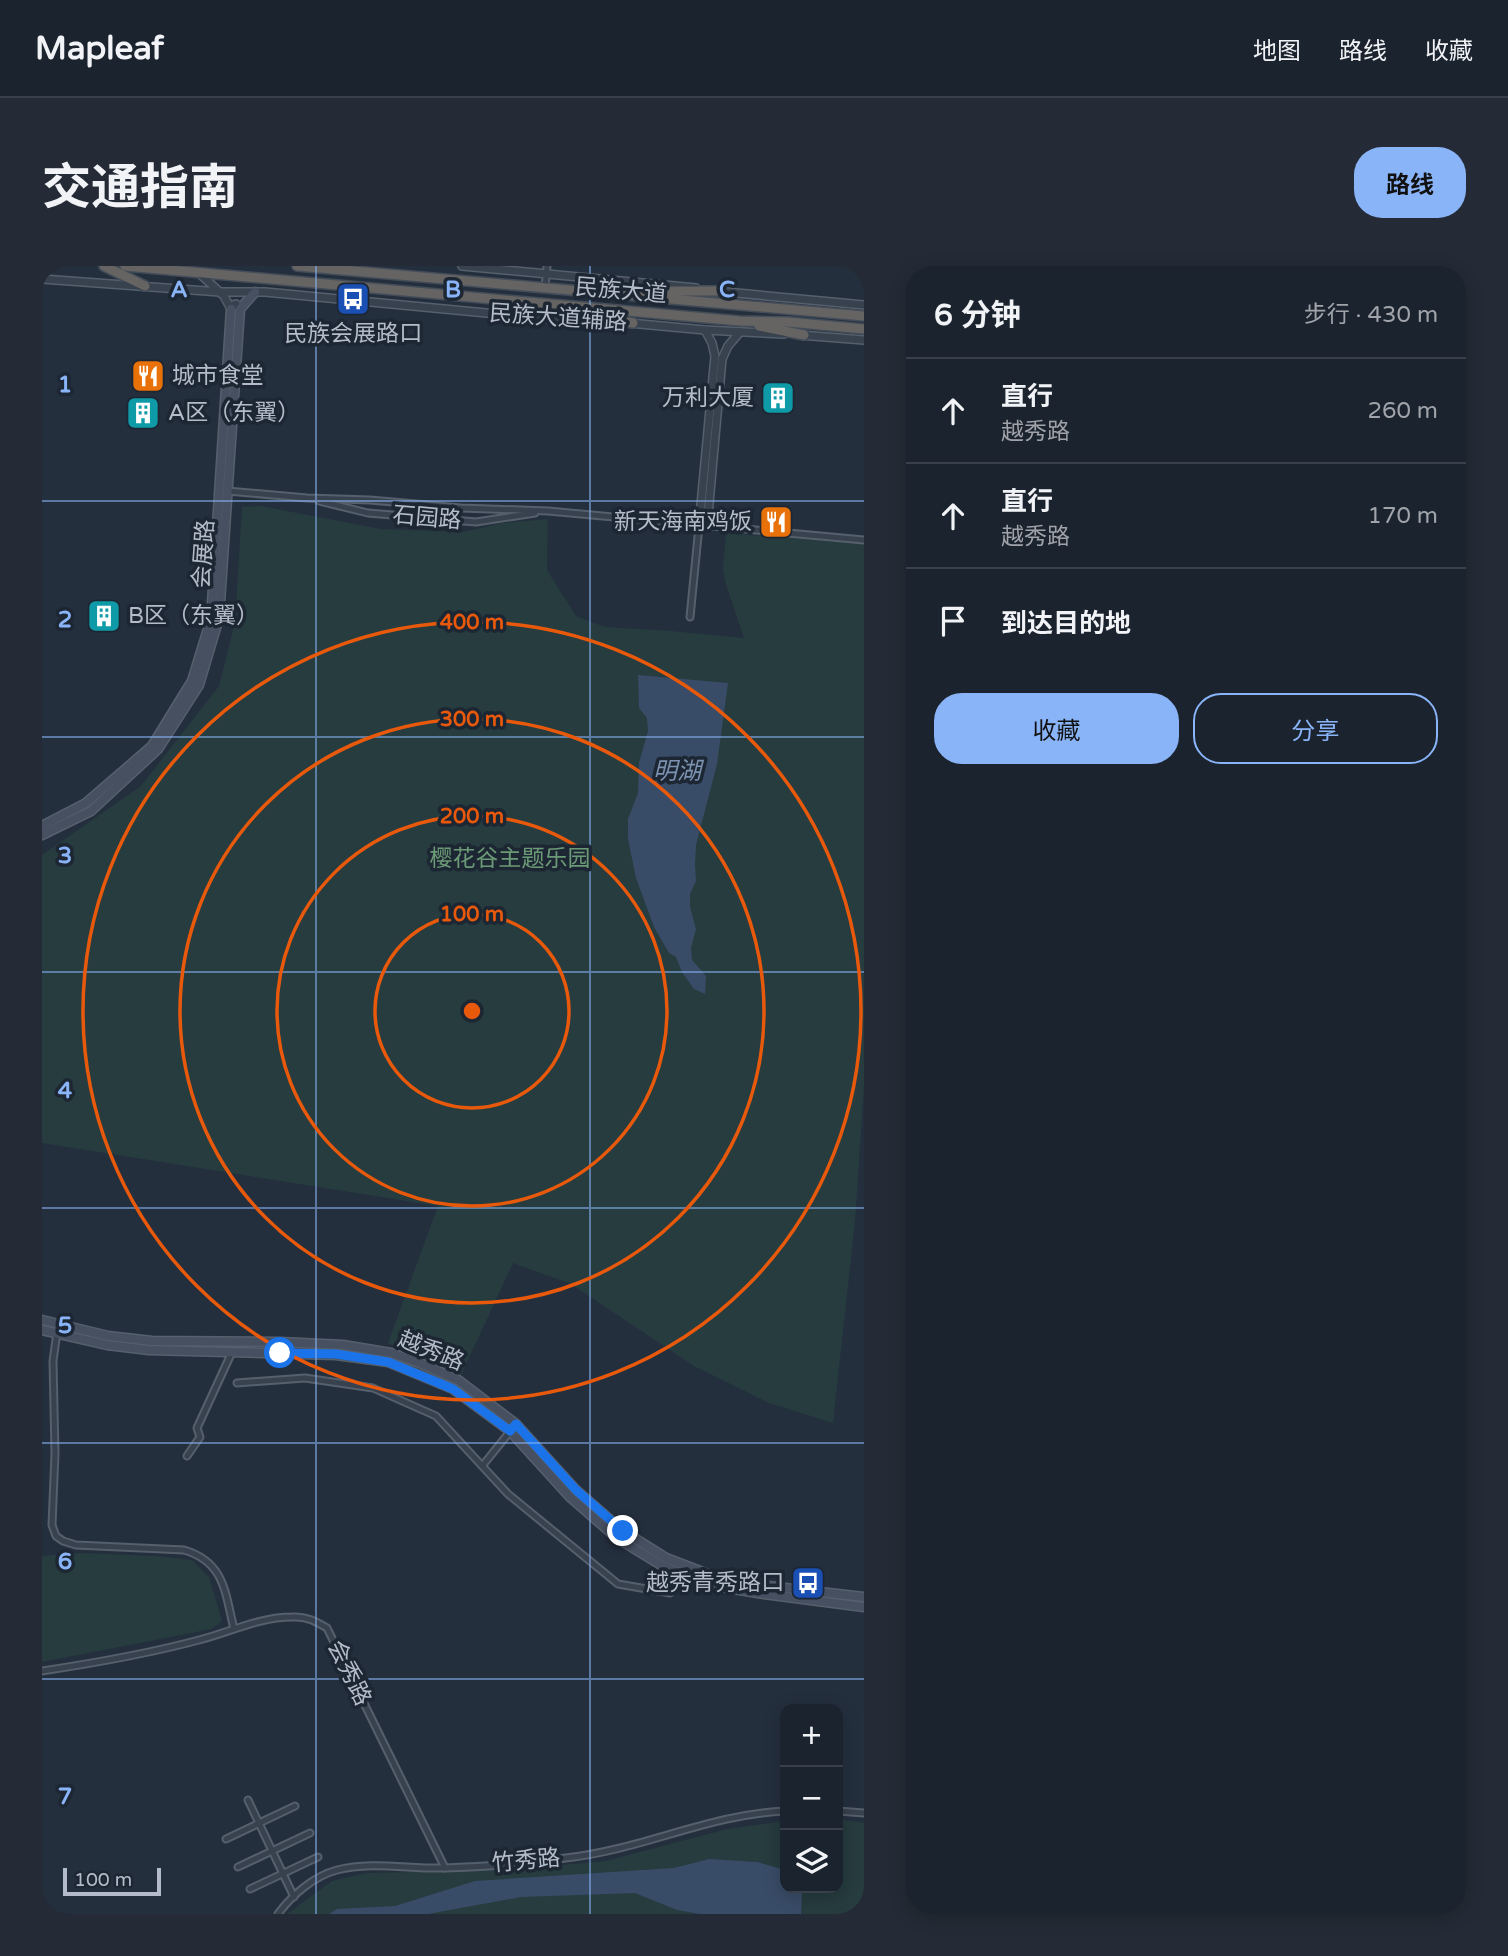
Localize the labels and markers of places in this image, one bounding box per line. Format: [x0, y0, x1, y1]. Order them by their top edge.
bus stop icon: 民族会展路口 [334, 280, 372, 318]
place label: 民族会展路口 [284, 320, 422, 348]
restaurant icon: 城市食堂 [129, 357, 167, 395]
place label: 城市食堂 [172, 362, 264, 390]
building icon: 万利大厦 [759, 379, 797, 417]
place label: 万利大厦 [662, 384, 754, 412]
building icon: A区（东翼） [124, 394, 162, 432]
place label: A区（东翼） [168, 399, 300, 427]
restaurant icon: 新天海南鸡饭 [757, 503, 795, 541]
place label: 新天海南鸡饭 [614, 508, 752, 536]
building icon: B区（东翼） [85, 597, 123, 635]
place label: B区（东翼） [128, 602, 259, 630]
centre of rings [460, 999, 484, 1023]
bus stop icon: 越秀青秀路口 [789, 1564, 827, 1602]
place label: 越秀青秀路口 [646, 1569, 784, 1597]

